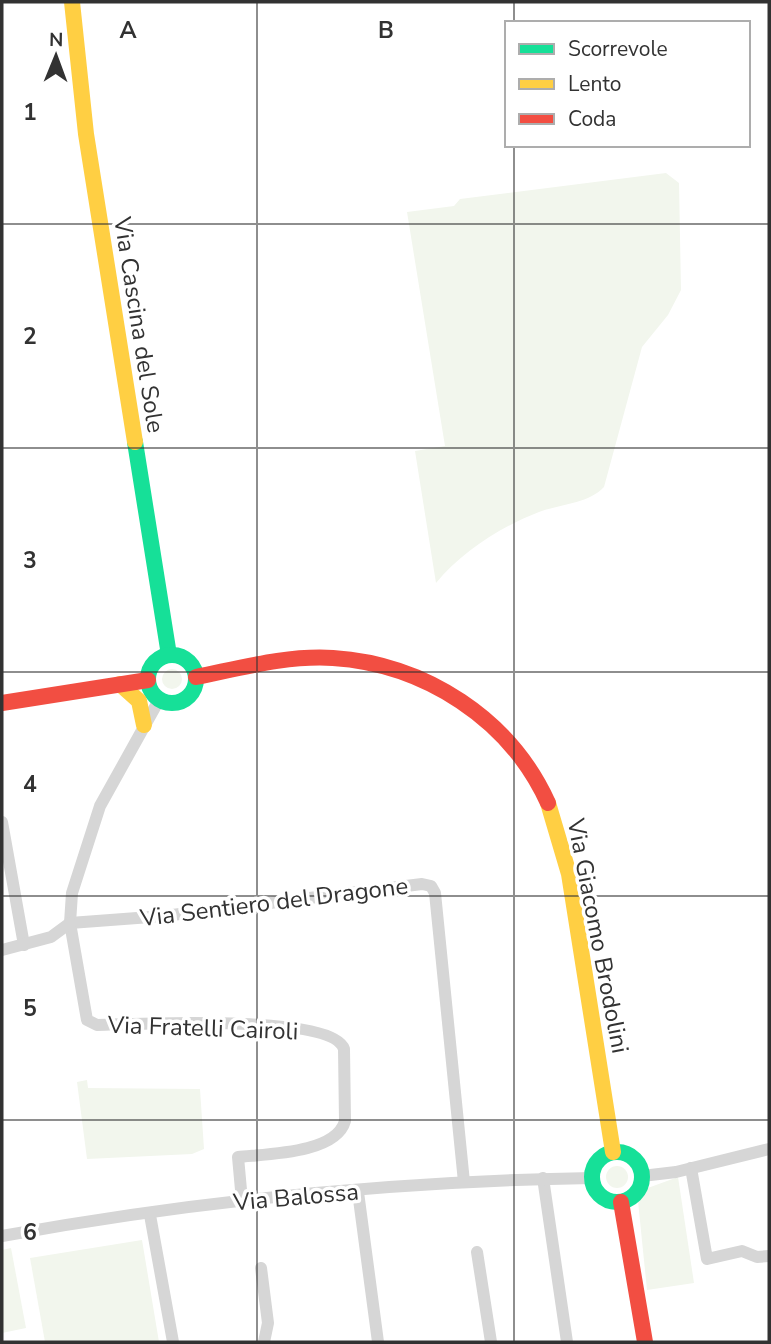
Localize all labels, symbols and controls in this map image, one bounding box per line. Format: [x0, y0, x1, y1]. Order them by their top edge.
text: A [119, 15, 137, 46]
text: B [378, 15, 394, 46]
north arrow [21, 21, 91, 91]
legend [505, 21, 750, 147]
text: N [49, 27, 64, 53]
text: Scorrevole [568, 35, 668, 63]
text: Lento [568, 70, 621, 98]
text: 1 [23, 97, 37, 128]
text: Coda [568, 105, 616, 133]
street label: Via Cascina del Sole [106, 214, 172, 435]
text: 2 [23, 321, 37, 352]
text: 3 [23, 545, 37, 576]
text: 4 [23, 769, 37, 800]
street label: Via Giacomo Brodolini [559, 815, 636, 1056]
street label: Via Sentiero del Dragone [137, 870, 410, 934]
text: 5 [23, 993, 37, 1024]
street label: Via Fratelli Cairoli [106, 1009, 299, 1047]
street label: Via Balossa [231, 1176, 360, 1219]
text: 6 [23, 1217, 37, 1248]

